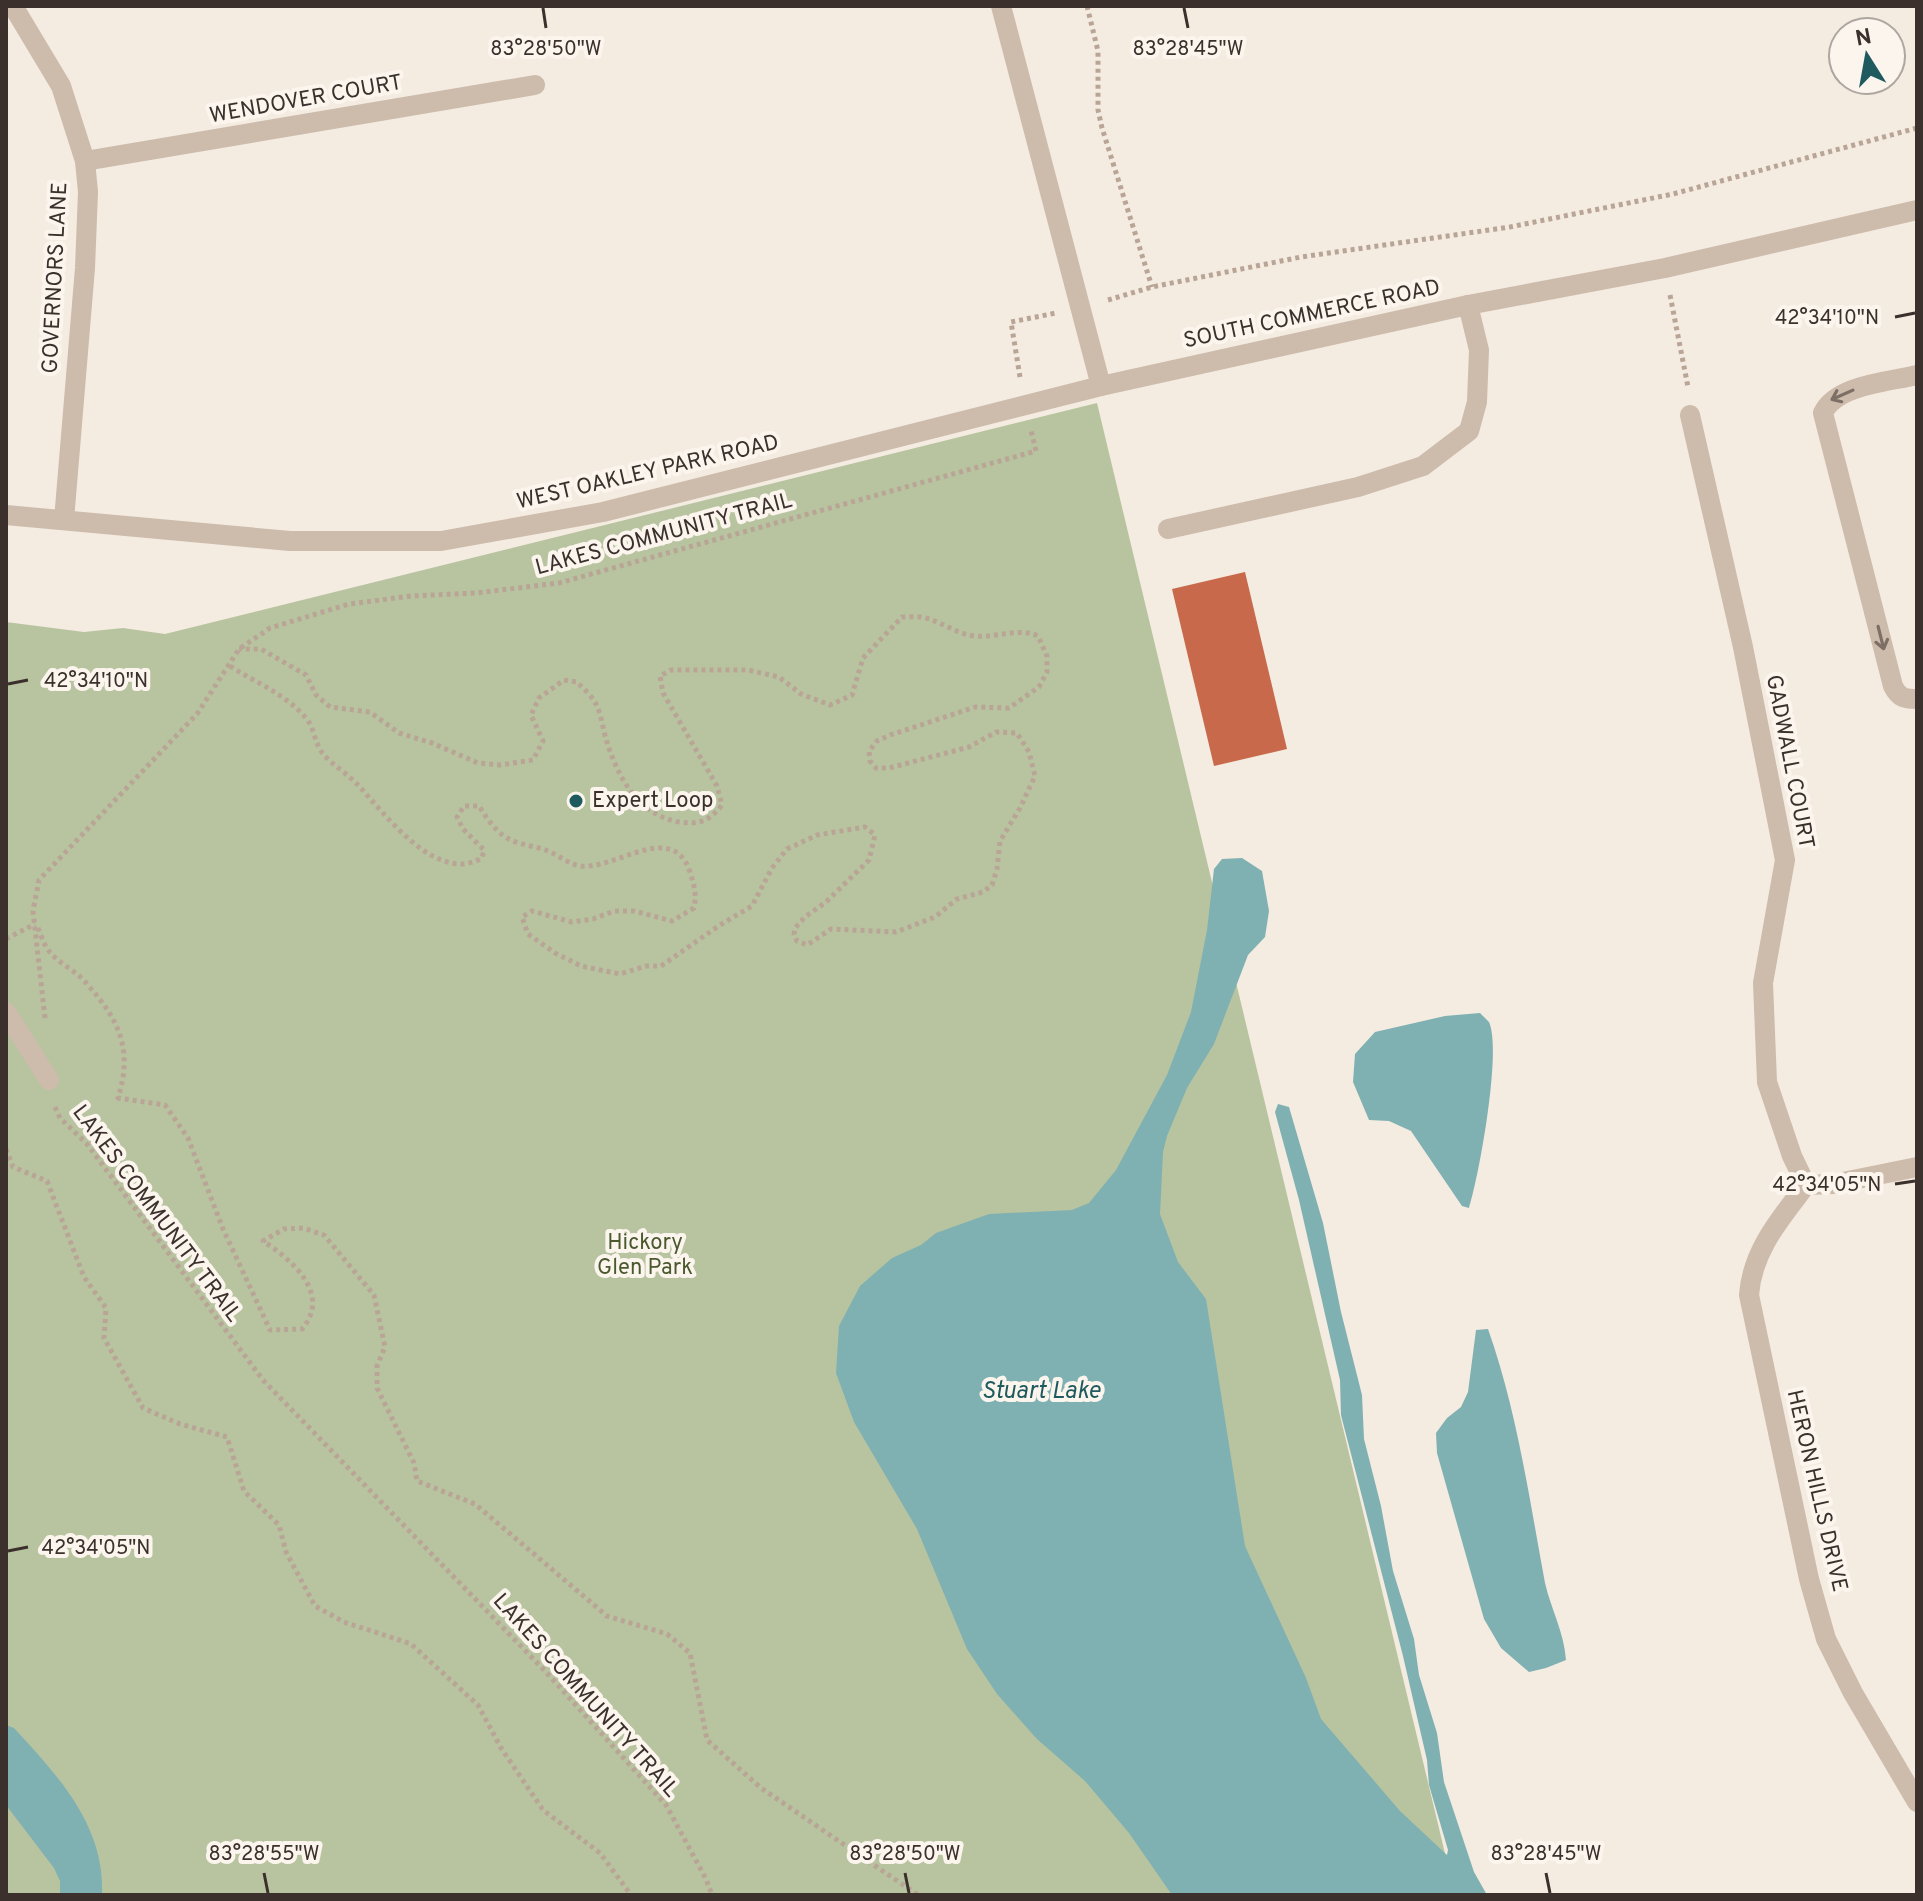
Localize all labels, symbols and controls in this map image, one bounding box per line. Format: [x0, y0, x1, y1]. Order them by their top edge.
north arrow [1827, 16, 1907, 96]
text: N [1853, 24, 1874, 54]
text: 83°28'50"W [490, 37, 602, 63]
text: 83°28'45"W [1133, 37, 1243, 63]
street label: WENDOVER COURT [207, 70, 405, 130]
street label: GOVERNORS LANE [38, 182, 74, 374]
street label: SOUTH COMMERCE ROAD [1181, 275, 1443, 355]
text: 42°34'10"N [1775, 306, 1879, 332]
one-way arrow [1831, 389, 1855, 404]
street label: WEST OAKLEY PARK ROAD [514, 430, 782, 516]
street label: LAKES COMMUNITY TRAIL [533, 488, 795, 582]
one-way arrow [1874, 624, 1889, 650]
text: 42°34'10"N [44, 669, 148, 695]
street label: GADWALL COURT [1759, 673, 1819, 851]
place label: Expert Loop [592, 788, 713, 815]
marker: Expert Loop [567, 792, 585, 810]
street label: LAKES COMMUNITY TRAIL [66, 1100, 246, 1328]
text: 42°34'05"N [1772, 1173, 1882, 1199]
park label: Hickory Glen Park [597, 1230, 693, 1282]
water label: Stuart Lake [982, 1377, 1101, 1407]
street label: HERON HILLS DRIVE [1780, 1387, 1852, 1595]
text: 42°34'05"N [41, 1536, 151, 1562]
street label: LAKES COMMUNITY TRAIL [486, 1589, 684, 1803]
text: 83°28'55"W [209, 1842, 319, 1868]
text: 83°28'50"W [849, 1842, 961, 1868]
text: 83°28'45"W [1491, 1842, 1601, 1868]

